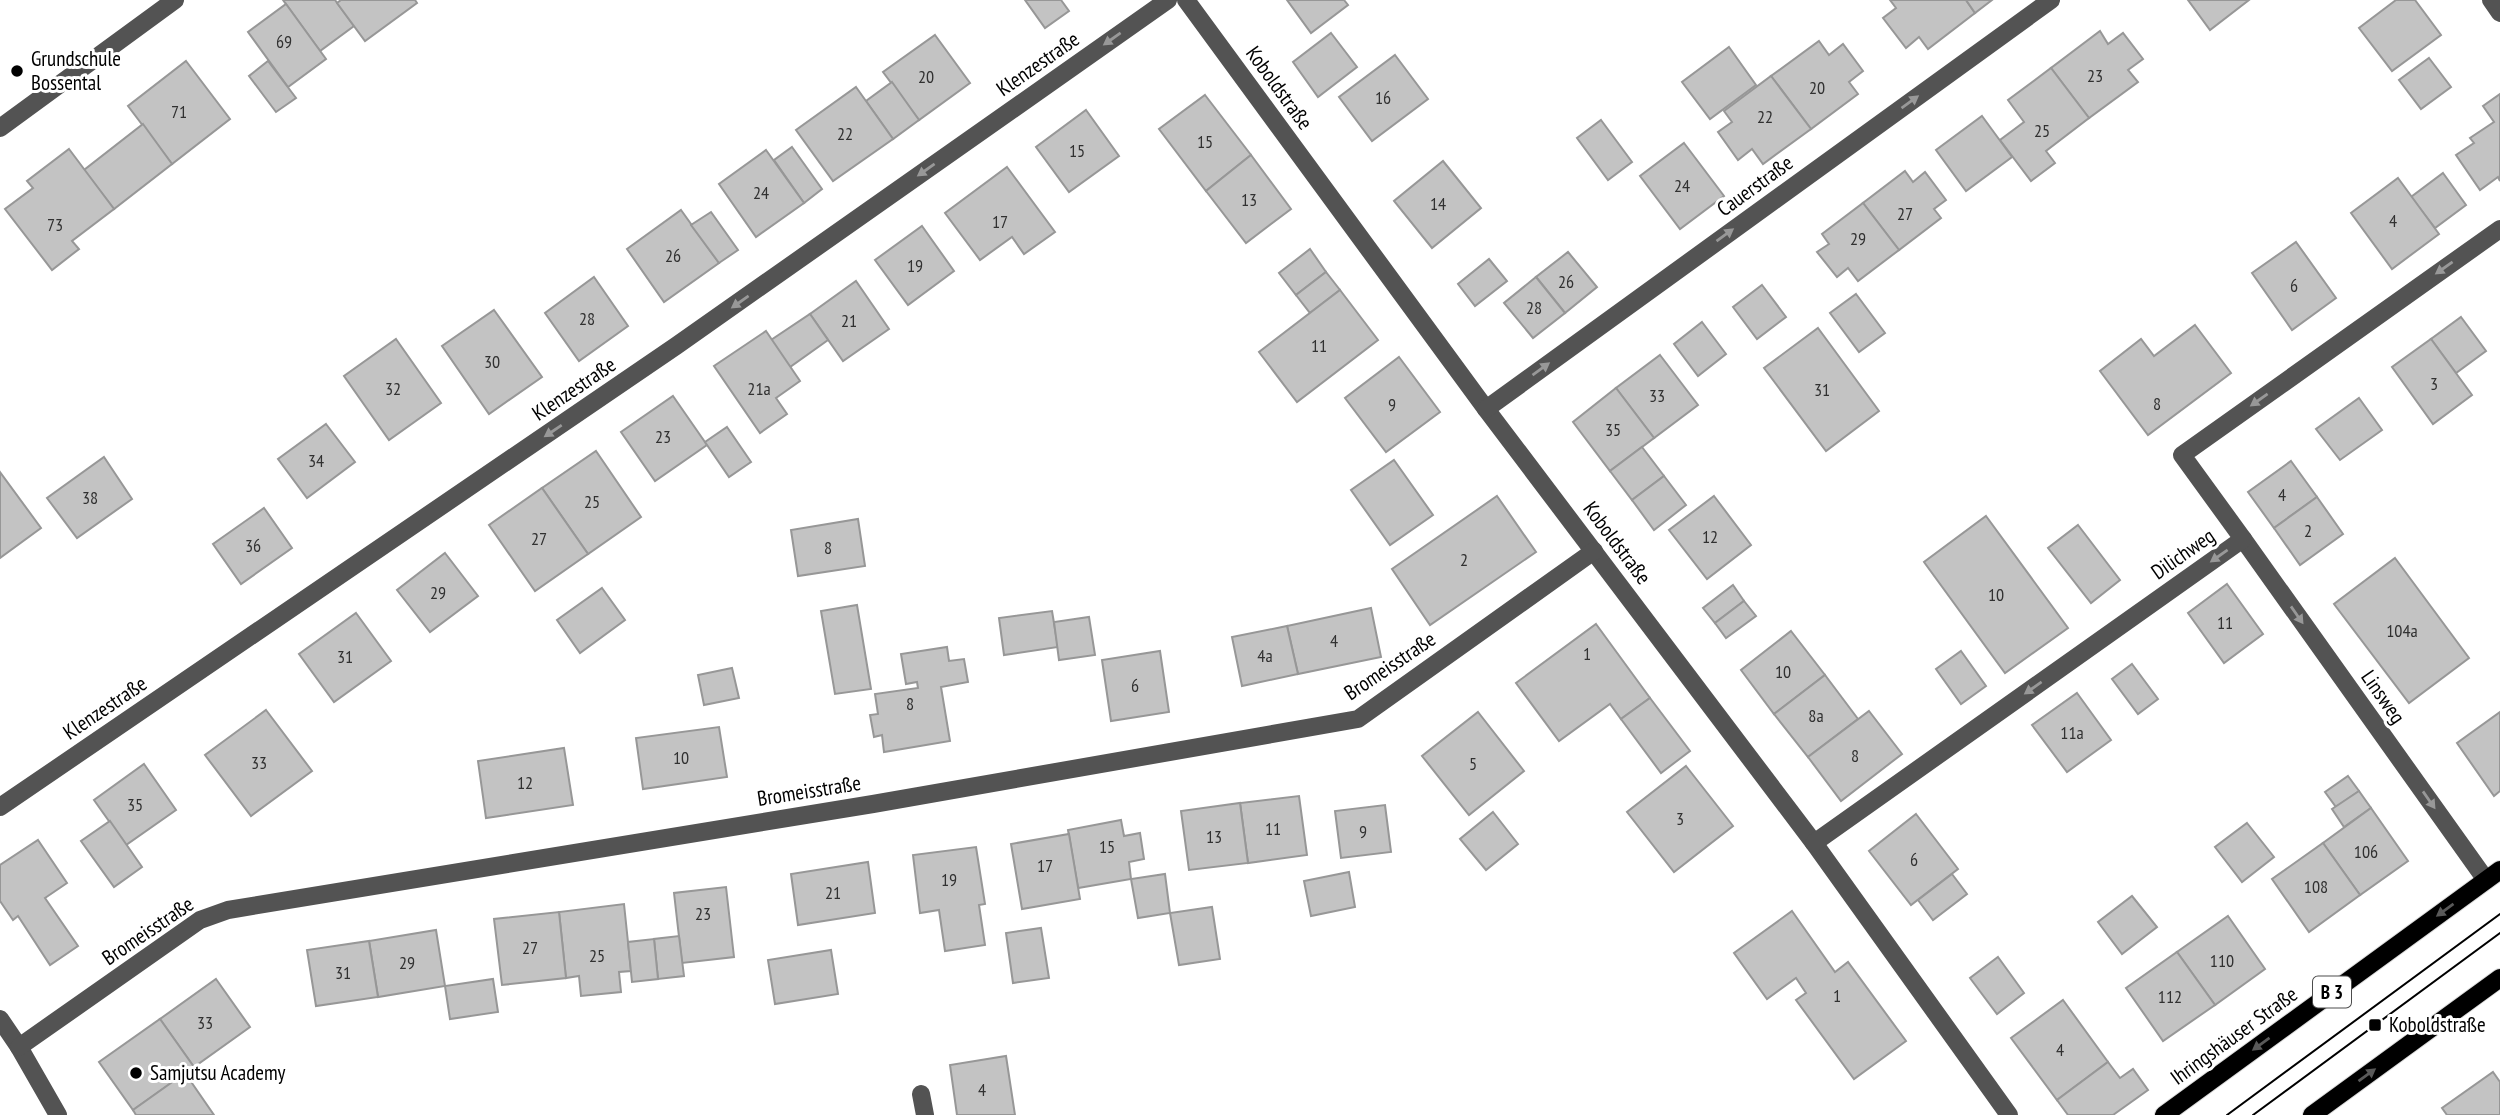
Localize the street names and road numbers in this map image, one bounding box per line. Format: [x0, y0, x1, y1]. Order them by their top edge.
street label: Klenzestraße [991, 25, 1084, 102]
street label: Koboldstraße [1240, 41, 1319, 135]
street label: Cauerstraße [1711, 149, 1798, 222]
street label: Klenzestraße [527, 351, 621, 426]
street label: Koboldstraße [1578, 496, 1657, 589]
street label: Dilichweg [2146, 522, 2220, 585]
street label: Bromeisstraße [1339, 625, 1441, 706]
street label: Linsweg [2355, 665, 2411, 729]
street label: Klenzestraße [58, 670, 152, 745]
street label: Bromeisstraße [755, 769, 863, 812]
street label: Bromeisstraße [97, 890, 199, 971]
road number: B 3 [2313, 976, 2351, 1008]
street label: Ihringshäuser Straße [2165, 980, 2302, 1091]

